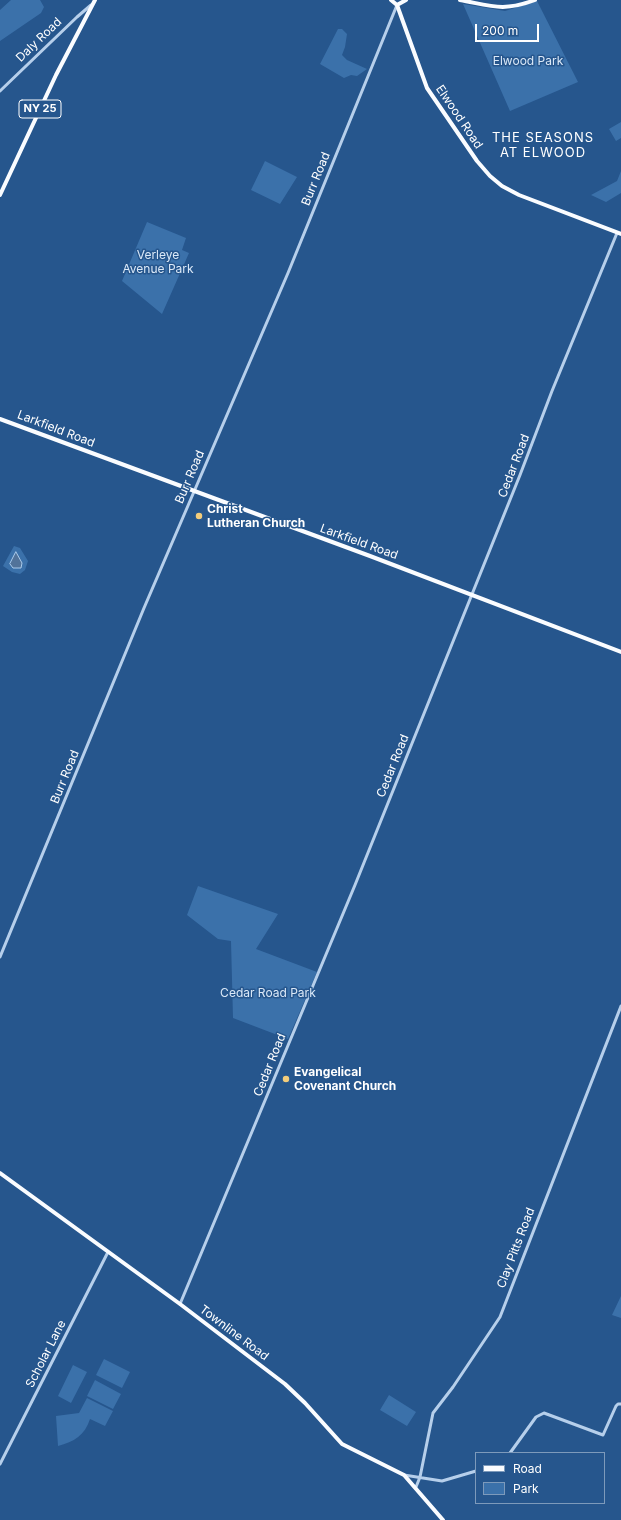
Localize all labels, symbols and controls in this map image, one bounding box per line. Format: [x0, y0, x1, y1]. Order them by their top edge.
street label: Daly Road [13, 15, 65, 65]
scale bar [477, 16, 541, 42]
text: 200 m [482, 23, 518, 38]
park label: Elwood Park [493, 54, 563, 68]
street label: Elwood Road [432, 82, 486, 152]
road number: NY 25 [19, 100, 61, 118]
district label: THE SEASONS AT ELWOOD [492, 130, 594, 161]
street label: Burr Road [299, 150, 333, 208]
park label: Verleye Avenue Park [122, 248, 194, 276]
street label: Larkfield Road [15, 408, 97, 450]
street label: Cedar Road [495, 432, 533, 500]
street label: Burr Road [172, 448, 208, 506]
place label: Christ Lutheran Church [207, 502, 305, 530]
marker: Christ Lutheran Church [194, 511, 204, 521]
street label: Larkfield Road [318, 521, 400, 563]
street label: Cedar Road [374, 732, 412, 800]
street label: Burr Road [48, 748, 82, 806]
park label: Cedar Road Park [220, 986, 316, 1000]
street label: Cedar Road [251, 1031, 289, 1099]
place label: Evangelical Covenant Church [294, 1065, 396, 1093]
marker: Evangelical Covenant Church [281, 1074, 291, 1084]
street label: Clay Pitts Road [494, 1206, 538, 1290]
street label: Townline Road [197, 1302, 271, 1364]
street label: Scholar Lane [23, 1318, 69, 1390]
legend [475, 1452, 605, 1504]
text: Road [513, 1461, 542, 1476]
text: Park [513, 1481, 539, 1496]

